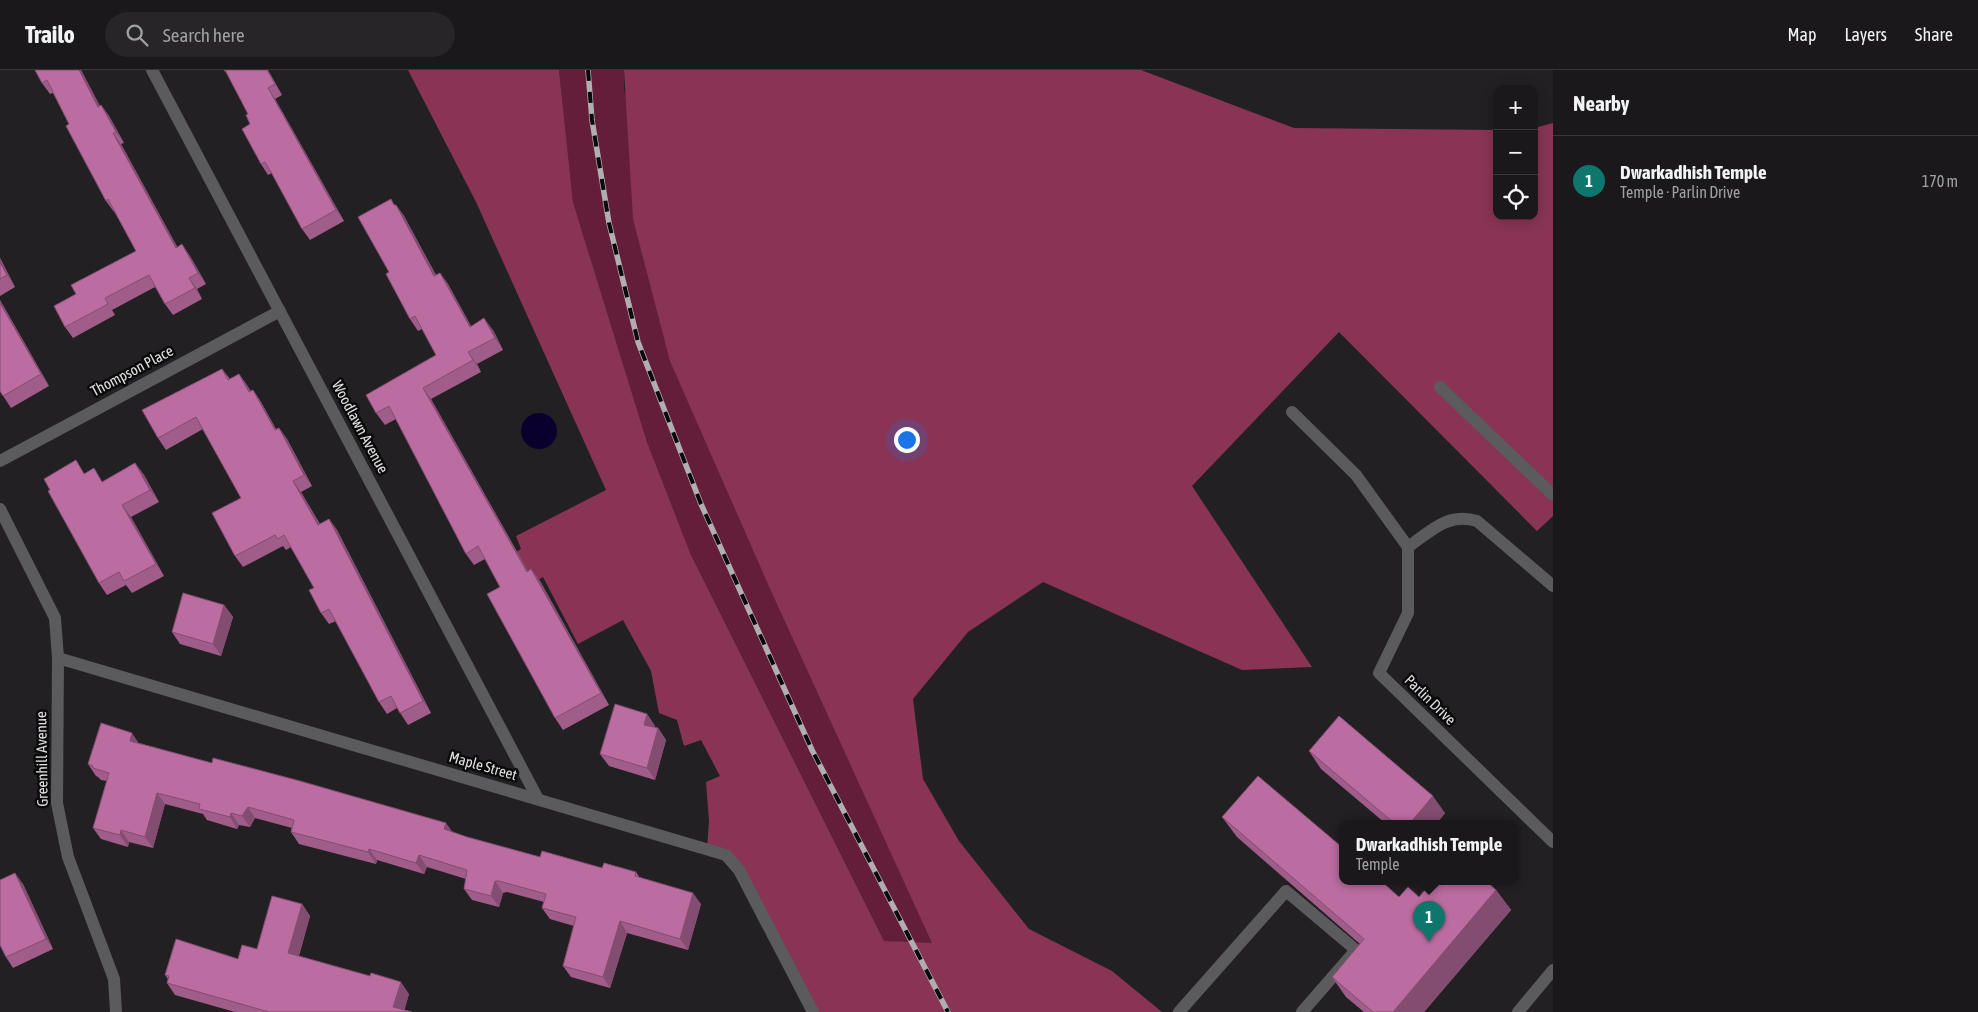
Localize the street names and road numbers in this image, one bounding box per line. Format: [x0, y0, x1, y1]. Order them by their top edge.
street label: Thompson Place [88, 342, 176, 399]
street label: Woodlawn Avenue [329, 378, 392, 476]
street label: Parlin Drive [1401, 671, 1460, 728]
street label: Greenhill Avenue [32, 711, 51, 807]
street label: Maple Street [447, 748, 519, 783]

